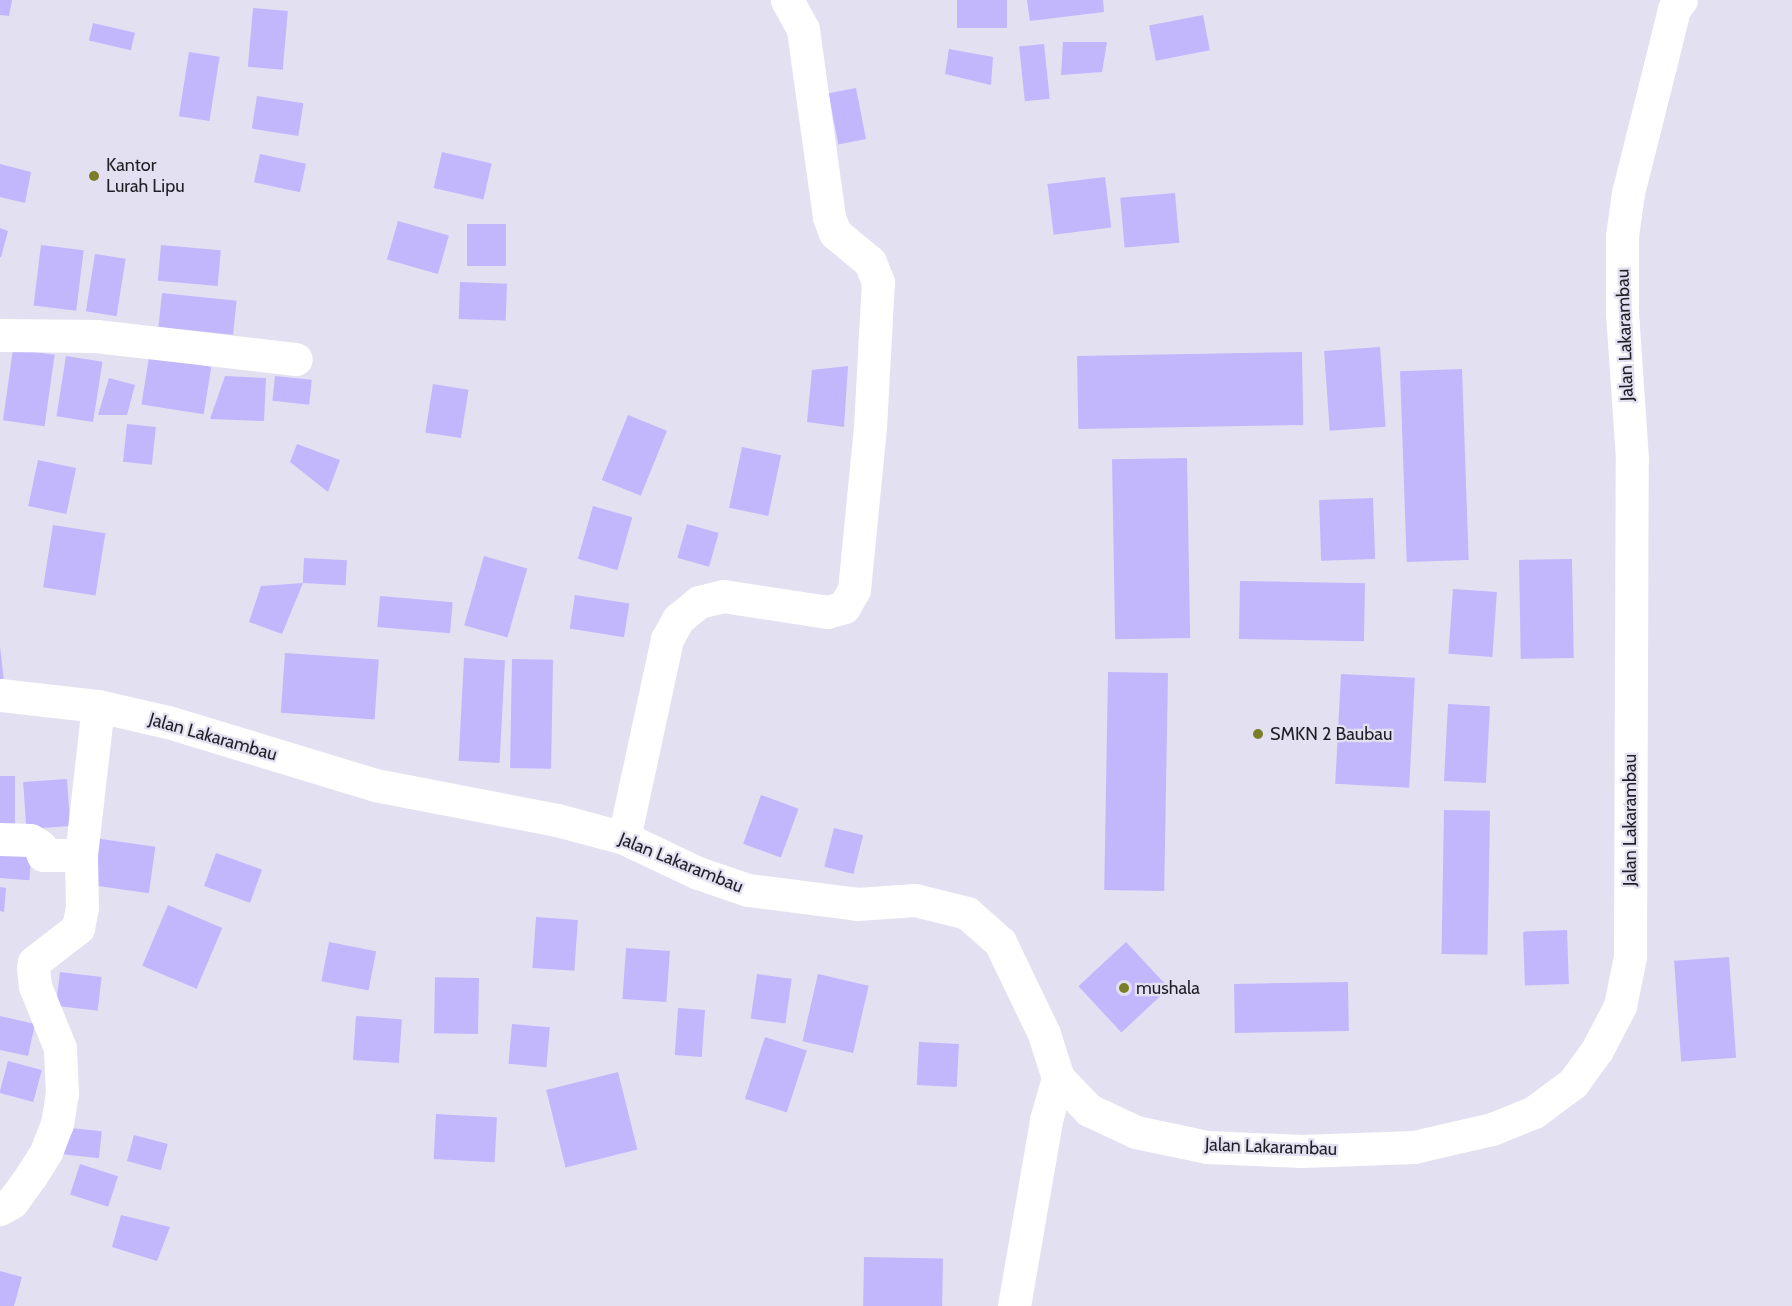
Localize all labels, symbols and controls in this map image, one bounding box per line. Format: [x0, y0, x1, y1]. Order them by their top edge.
place label: Kantor Lurah Lipu [106, 155, 185, 198]
marker: Kantor Lurah Lipu [87, 169, 101, 183]
street label: Jalan Lakarambau [1612, 268, 1638, 402]
street label: Jalan Lakarambau [146, 708, 280, 766]
place label: SMKN 2 Baubau [1270, 723, 1392, 745]
marker: SMKN 2 Baubau [1251, 727, 1265, 741]
street label: Jalan Lakarambau [1619, 754, 1641, 886]
street label: Jalan Lakarambau [616, 828, 746, 898]
place label: mushala [1136, 977, 1200, 999]
marker: mushala [1117, 981, 1131, 995]
street label: Jalan Lakarambau [1204, 1134, 1338, 1160]

